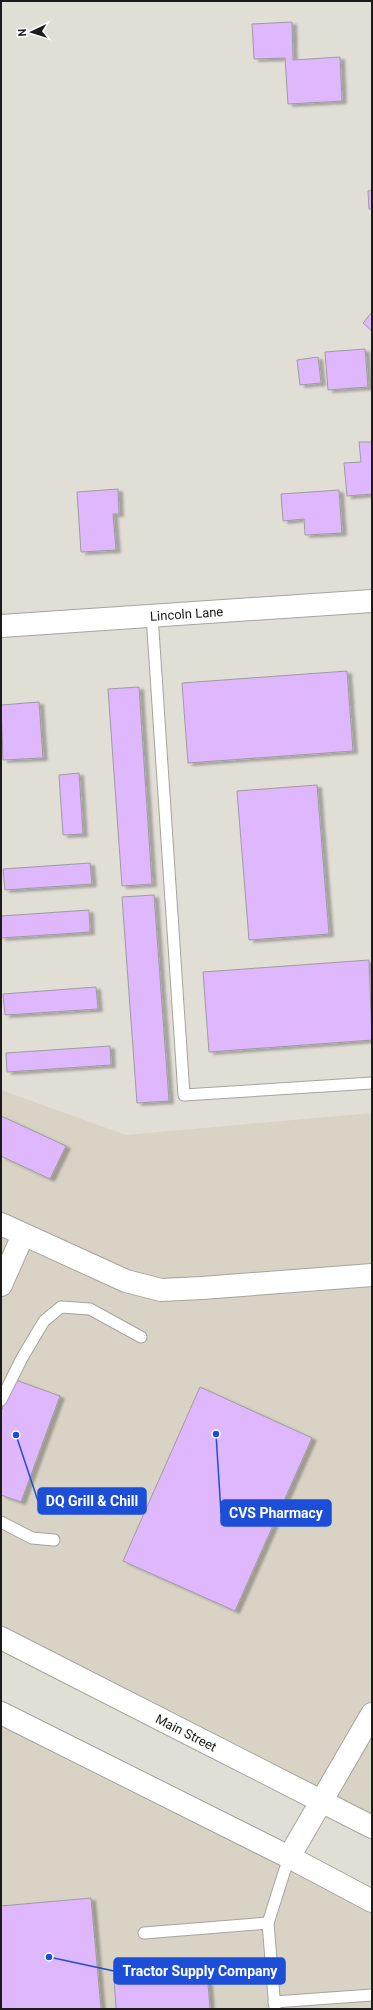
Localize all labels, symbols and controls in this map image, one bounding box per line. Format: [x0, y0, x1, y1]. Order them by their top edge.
north arrow [12, 12, 52, 52]
text: N [16, 28, 29, 37]
street label: Lincoln Lane [149, 604, 224, 623]
callout: DQ Grill & Chill [38, 1488, 146, 1514]
text: DQ Grill & Chill [46, 1493, 138, 1509]
callout: CVS Pharmacy [221, 1500, 331, 1526]
text: CVS Pharmacy [229, 1505, 324, 1521]
street label: Main Street [153, 1711, 219, 1754]
callout: Tractor Supply Company [114, 1958, 285, 1984]
text: Tractor Supply Company [123, 1963, 278, 1979]

